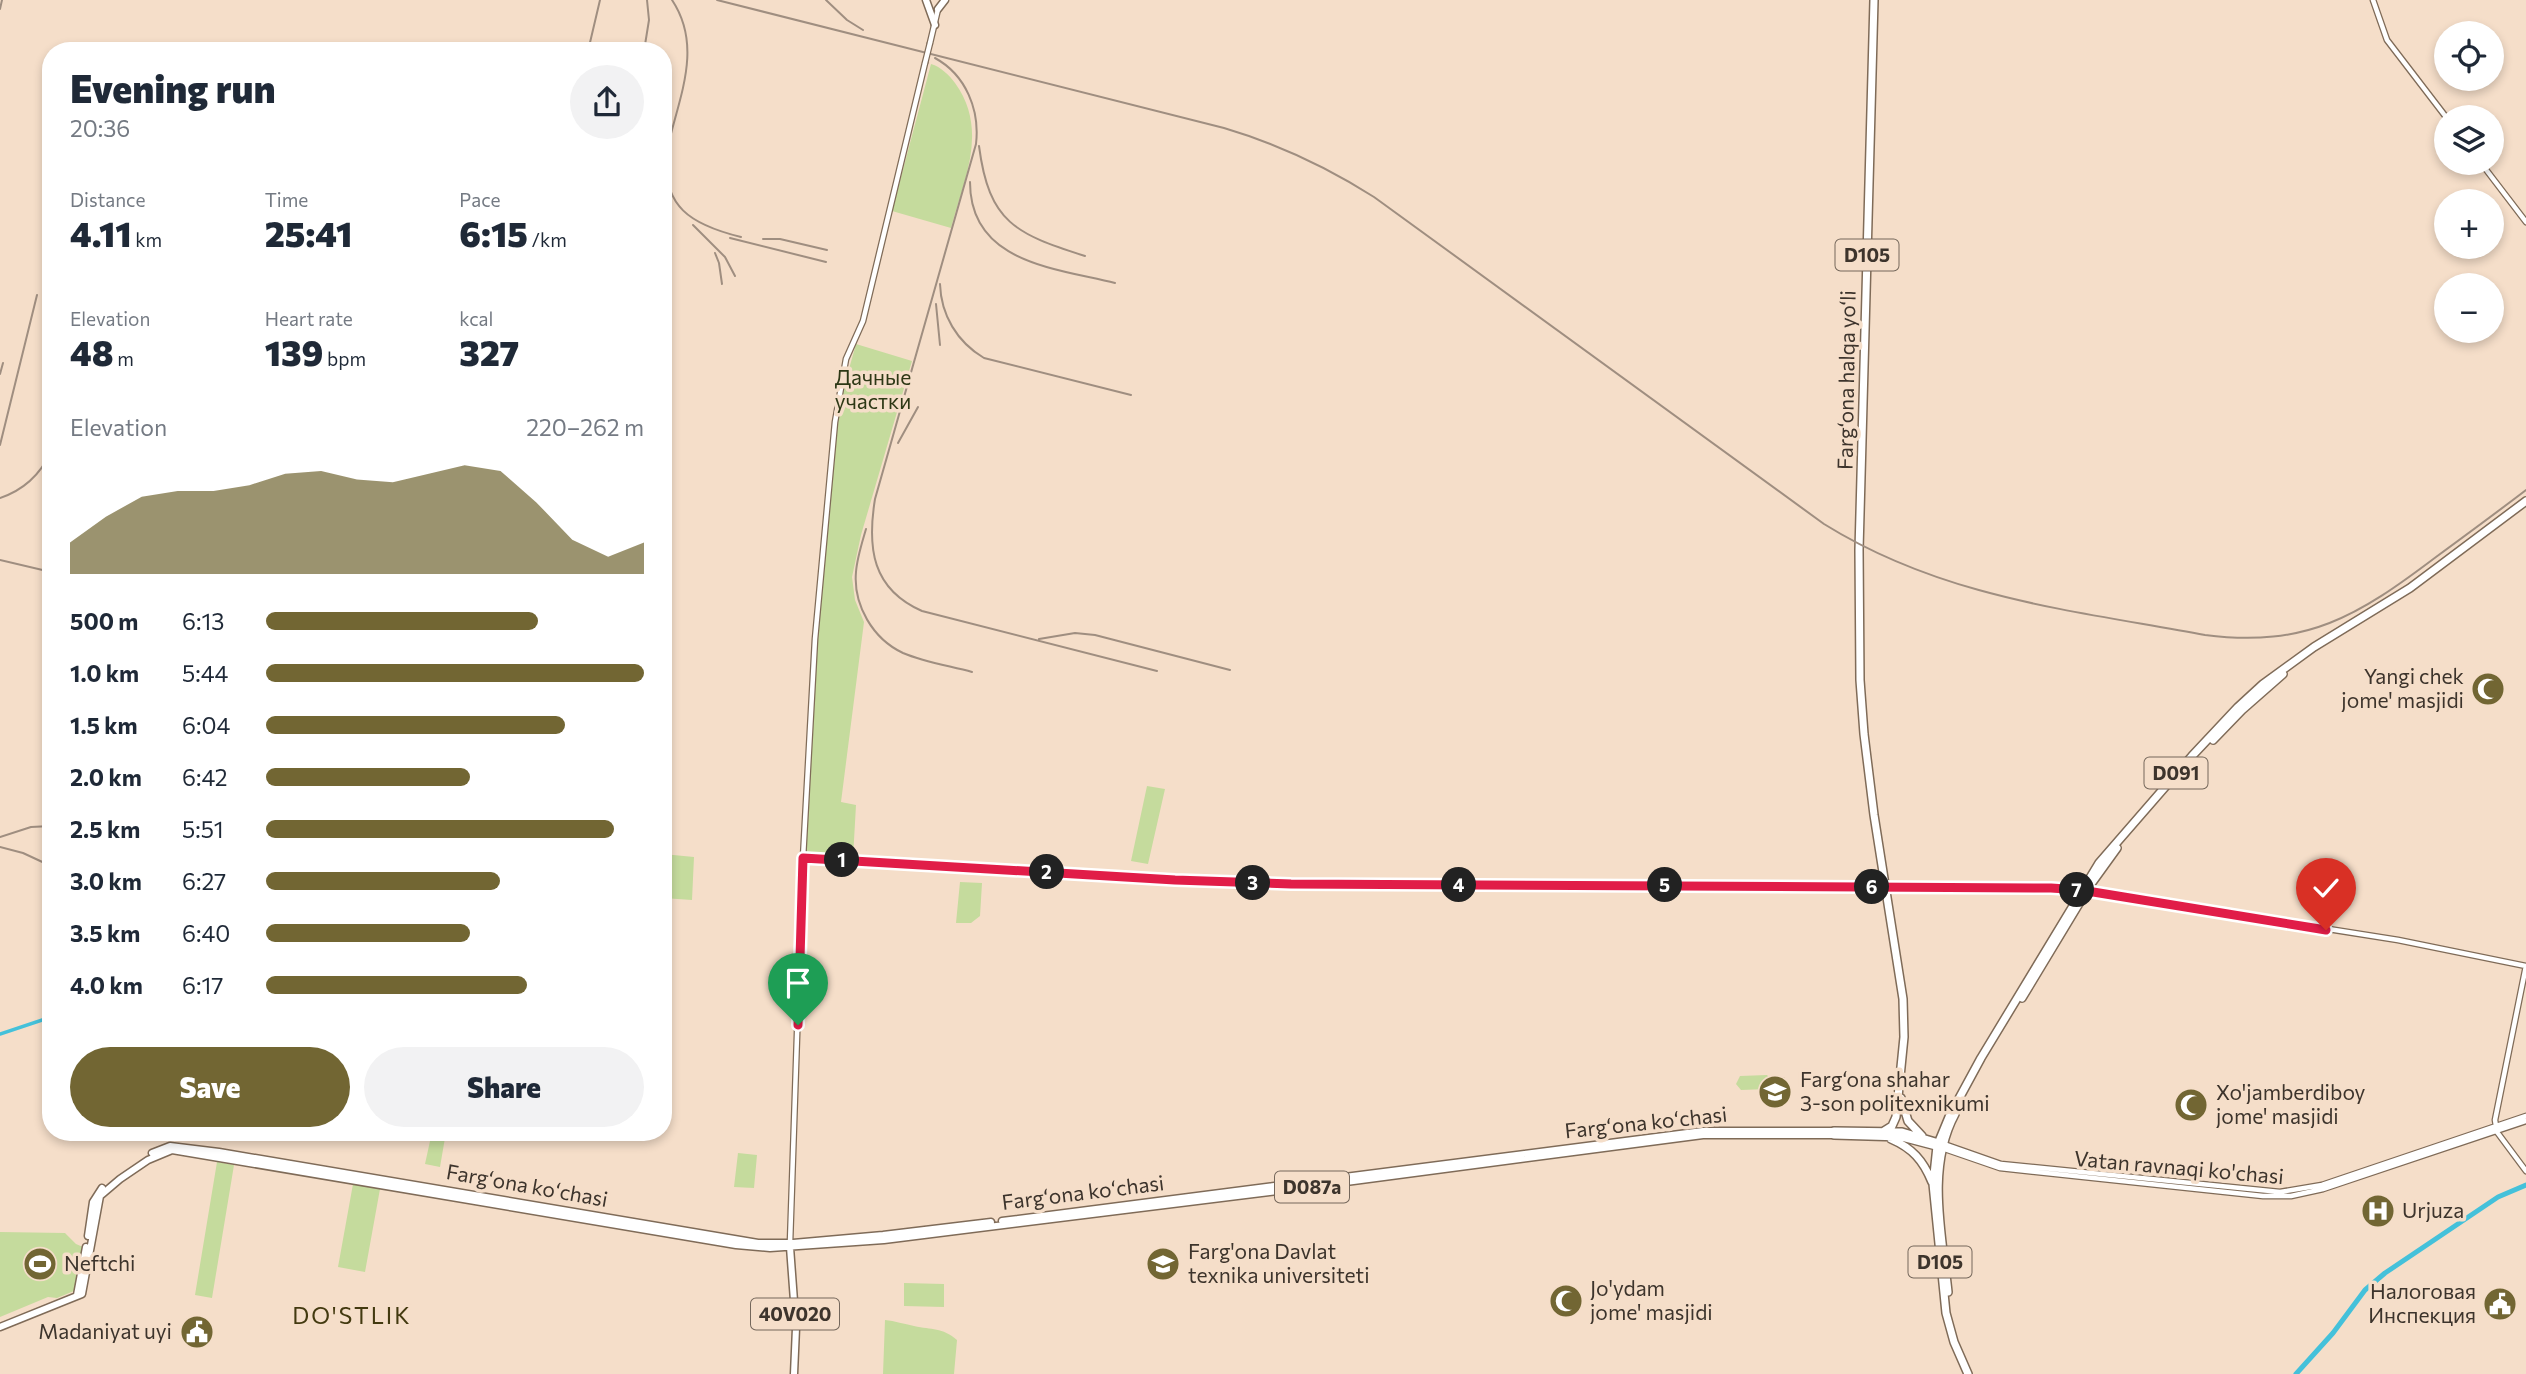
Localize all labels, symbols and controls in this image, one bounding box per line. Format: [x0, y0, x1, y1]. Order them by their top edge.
map controls [2434, 21, 2504, 343]
button: locate [2434, 21, 2504, 91]
text: Evening run [70, 64, 276, 111]
button: share [570, 65, 644, 139]
button: layers [2434, 105, 2504, 175]
text: 20:36 [70, 114, 130, 142]
text: Distance [70, 188, 146, 211]
text: Time [265, 188, 308, 211]
text: Pace [459, 188, 501, 211]
button: + [2434, 189, 2504, 259]
text: 4.11 [70, 211, 132, 254]
text: 25:41 [265, 211, 352, 254]
text: 6:15 [459, 211, 528, 254]
text: km [132, 228, 162, 251]
text: /km [528, 228, 567, 251]
road number: D105 [1836, 240, 1898, 270]
button: − [2434, 273, 2504, 343]
street label: Farg‘ona halqa yo‘li [1831, 290, 1860, 470]
text: Elevation [70, 307, 150, 330]
text: Heart rate [265, 307, 353, 330]
text: kcal [459, 307, 493, 330]
text: 48 [70, 330, 114, 373]
text: 139 [265, 330, 323, 373]
text: 327 [459, 330, 519, 373]
text: m [114, 347, 134, 370]
text: bpm [323, 347, 366, 370]
park label: Дачные участки [835, 364, 911, 413]
text: Elevation [70, 413, 167, 441]
text: 220–262 m [526, 413, 644, 441]
text: 500 m [70, 607, 138, 635]
text: 6:13 [182, 607, 224, 635]
text: 1.0 km [70, 659, 139, 687]
text: 5:44 [182, 659, 228, 687]
place label: Yangi chek jome' masjidi [2341, 663, 2464, 712]
mosque icon: Yangi chek jome' masjidi [2469, 670, 2507, 708]
text: 1.5 km [70, 711, 138, 739]
text: 6:04 [182, 711, 230, 739]
road number: D091 [2144, 758, 2208, 788]
text: 2.0 km [70, 763, 142, 791]
text: 6:42 [182, 763, 228, 791]
text: 2.5 km [70, 815, 140, 843]
text: 5:51 [182, 815, 224, 843]
pin: 1 [824, 842, 860, 878]
text: 1 [837, 848, 846, 871]
pin: 2 [1030, 854, 1064, 890]
pin [2296, 858, 2356, 930]
text: 2 [1041, 860, 1052, 883]
pin: 3 [1236, 866, 1270, 900]
text: 3.0 km [70, 867, 142, 895]
text: 6:27 [182, 867, 226, 895]
pin: 4 [1442, 868, 1476, 903]
pin: 5 [1648, 868, 1682, 903]
icon: check [2307, 869, 2345, 907]
pin: 6 [1854, 870, 1890, 904]
text: 3 [1247, 871, 1258, 894]
pin: 7 [2060, 872, 2094, 908]
text: 4 [1453, 873, 1464, 896]
text: 5 [1659, 873, 1670, 896]
text: 6 [1866, 875, 1877, 898]
text: 7 [2071, 878, 2082, 901]
text: 3.5 km [70, 919, 140, 947]
text: 6:40 [182, 919, 230, 947]
pin [768, 953, 828, 1025]
icon: arrive [779, 964, 817, 1002]
text: 4.0 km [70, 971, 143, 999]
text: 6:17 [182, 971, 223, 999]
button: Save [70, 1047, 350, 1127]
button: Share [364, 1047, 644, 1127]
place label: Farg‘ona shahar 3-son politexnikumi [1800, 1066, 1990, 1115]
school or university icon: Farg‘ona shahar 3-son politexnikumi [1756, 1073, 1794, 1111]
place label: Xo'jamberdiboy jome' masjidi [2216, 1079, 2366, 1128]
mosque icon: Xo'jamberdiboy jome' masjidi [2172, 1086, 2210, 1124]
street label: Fargʻona koʻchasi [1563, 1101, 1728, 1142]
street label: Vatan ravnaqi ko'chasi [2073, 1145, 2285, 1188]
street label: Fargʻona koʻchasi [445, 1158, 610, 1211]
street label: Fargʻona koʻchasi [1000, 1169, 1165, 1214]
road number: D087a [1275, 1172, 1349, 1203]
hospital icon: Urjuza [2359, 1192, 2397, 1230]
place label: Urjuza [2402, 1197, 2464, 1222]
place label: Farg'ona Davlat texnika universiteti [1188, 1238, 1370, 1287]
sports icon: Neftchi [21, 1245, 59, 1283]
school or university icon: Farg'ona Davlat texnika universiteti [1144, 1245, 1182, 1283]
road number: D105 [1909, 1246, 1972, 1278]
place label: Neftchi [64, 1250, 135, 1275]
place label: Jo'ydam jome' masjidi [1590, 1275, 1713, 1324]
place label: Налоговая Инспекция [2368, 1278, 2476, 1327]
mosque icon: Jo'ydam jome' masjidi [1547, 1282, 1585, 1320]
public building icon: Налоговая Инспекция [2481, 1285, 2519, 1323]
road number: 40V020 [751, 1298, 839, 1330]
district label: DO'STLIK [292, 1301, 412, 1329]
public building icon: Madaniyat uyi [178, 1313, 216, 1351]
place label: Madaniyat uyi [38, 1318, 172, 1343]

